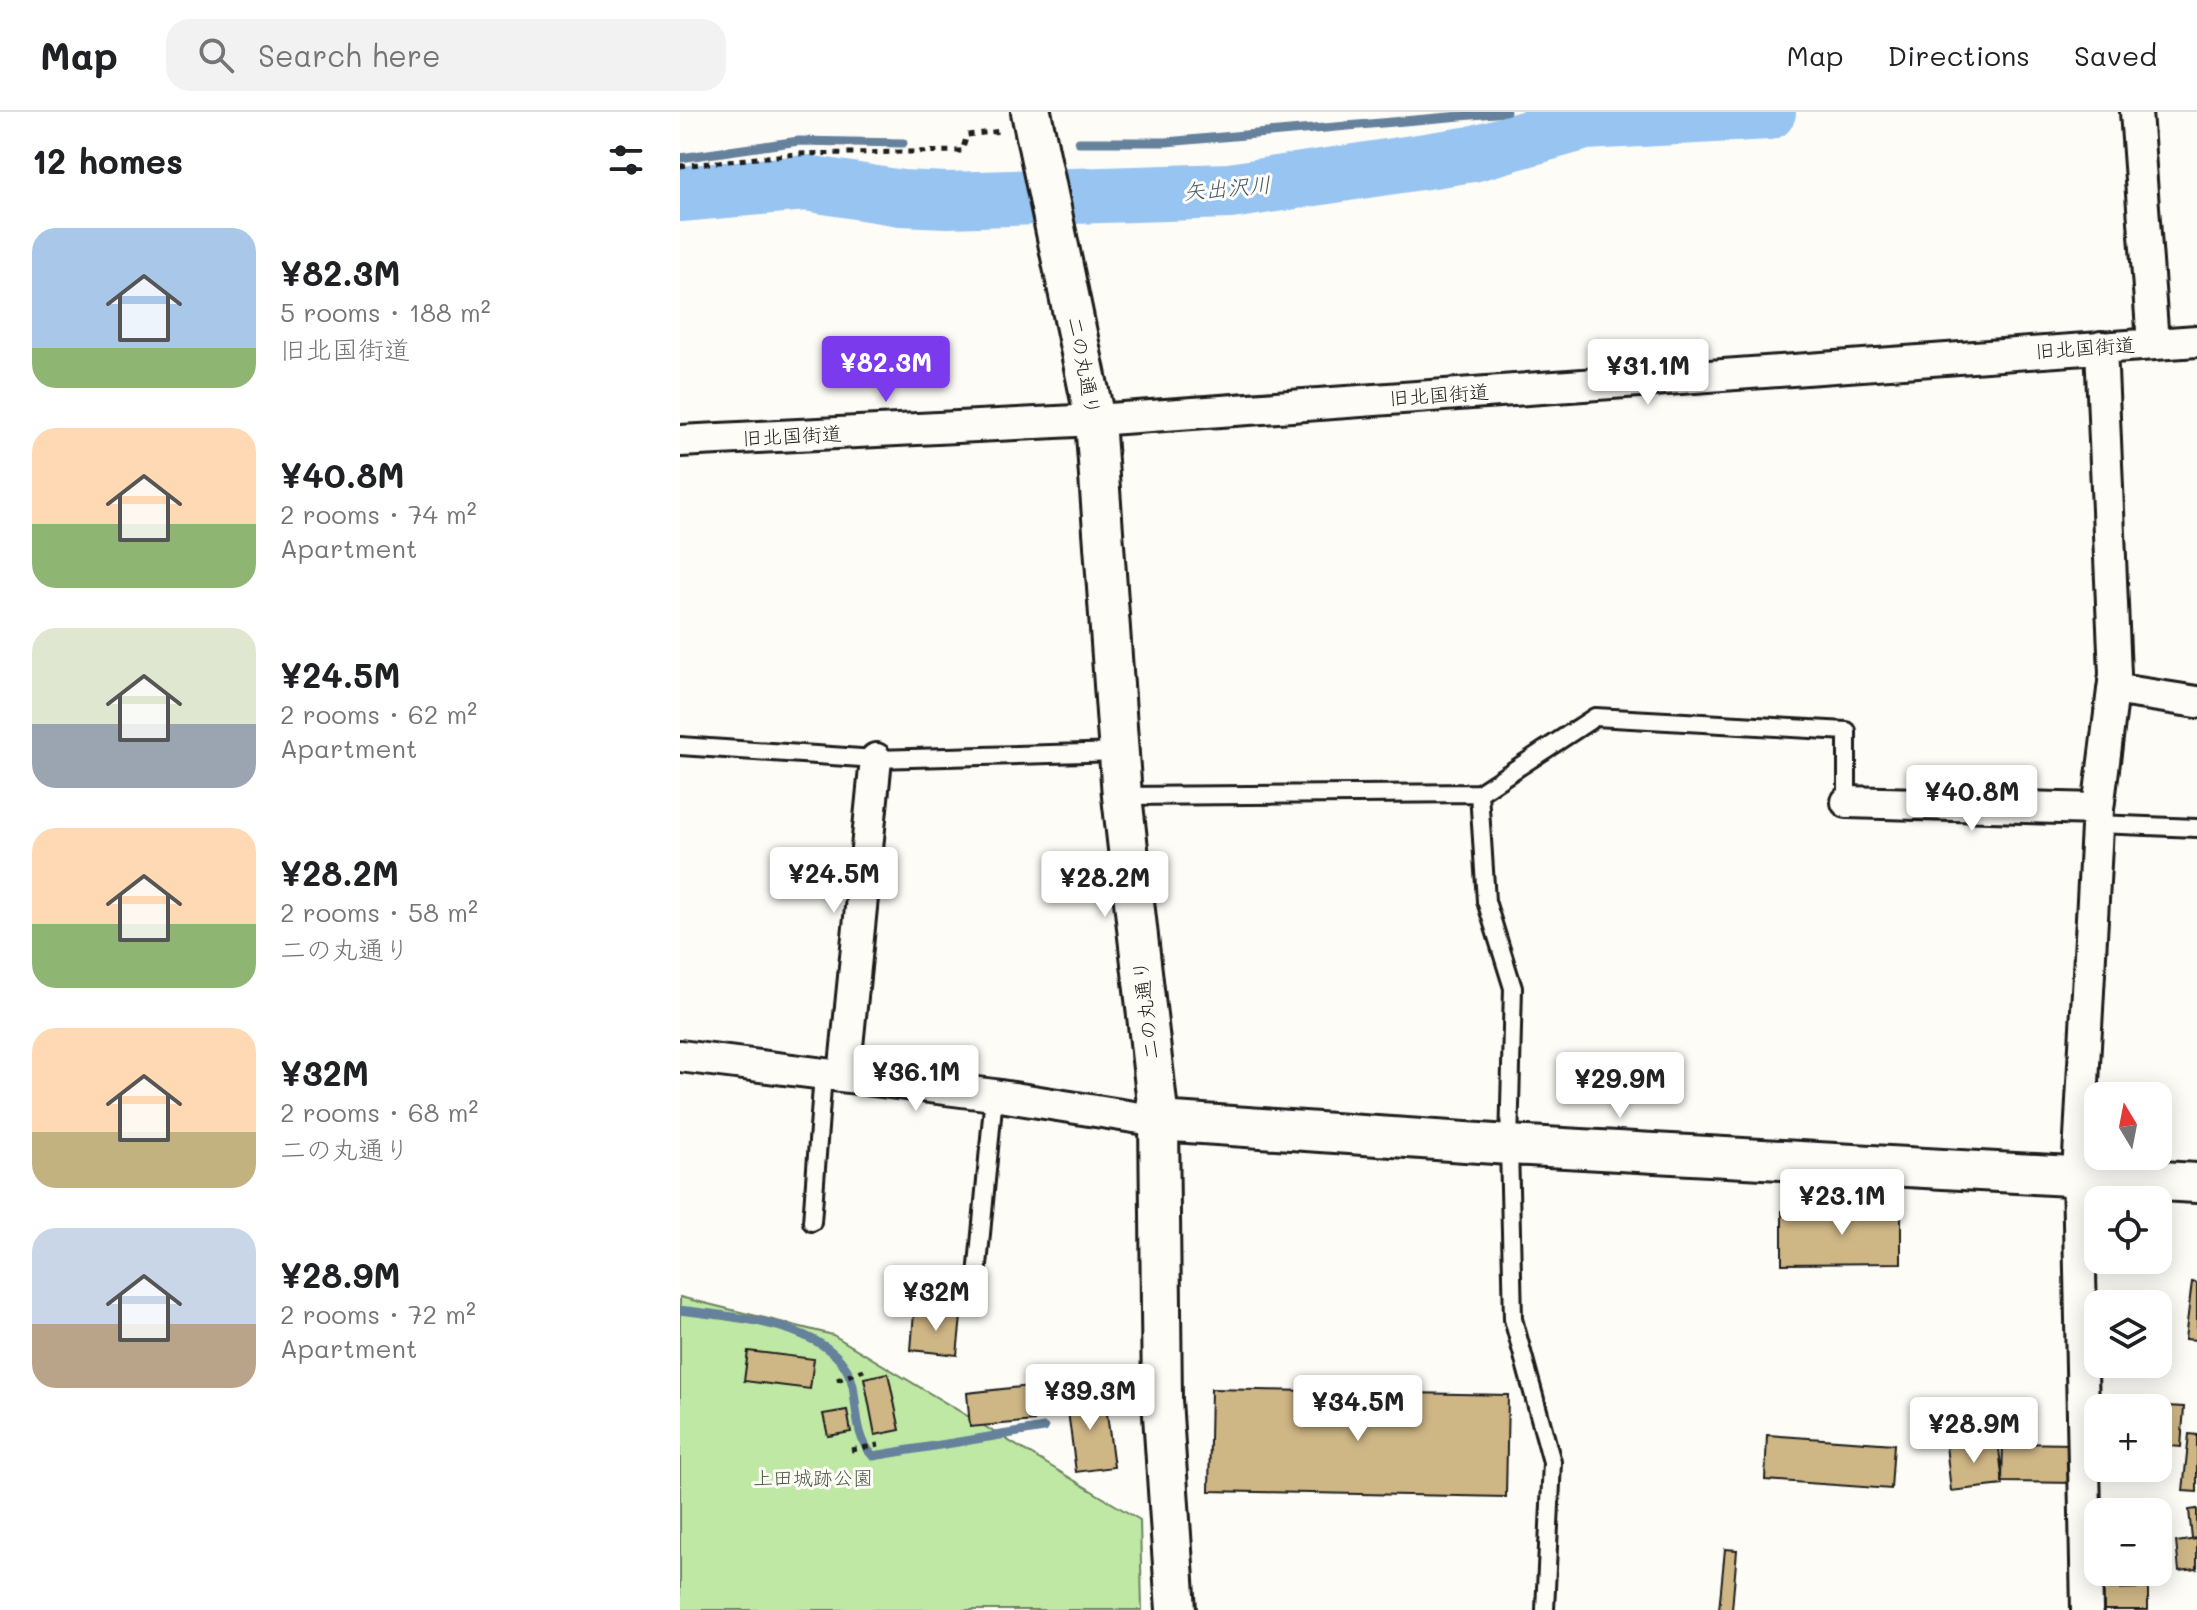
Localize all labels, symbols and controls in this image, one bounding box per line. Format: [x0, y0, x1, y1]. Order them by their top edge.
search box [166, 19, 726, 91]
text: Map [40, 30, 118, 80]
icon: search [194, 33, 238, 77]
text: Search here [258, 35, 441, 75]
text: Map [1787, 37, 1844, 73]
text: Directions [1888, 37, 2030, 73]
text: Saved [2074, 37, 2157, 73]
text: 12 homes [32, 138, 183, 183]
icon: filters [604, 138, 648, 182]
water label: 矢出沢川 [1182, 169, 1272, 206]
text: ¥82.3M [280, 250, 401, 295]
icon: home [96, 260, 192, 356]
text: 5 rooms · 188 m² [280, 295, 491, 329]
street label: 二の丸通り [1063, 314, 1107, 417]
street label: 旧北国街道 [2034, 331, 2136, 363]
text: 旧北国街道 [280, 332, 410, 366]
pin: ¥82.3M [821, 336, 951, 404]
pin: ¥31.1M [1583, 339, 1713, 407]
text: ¥82.3M [840, 345, 932, 379]
text: ¥31.1M [1606, 348, 1690, 382]
street label: 旧北国街道 [1388, 378, 1490, 410]
street label: 旧北国街道 [741, 419, 843, 451]
text: ¥40.8M [280, 452, 405, 497]
icon: home [96, 460, 192, 556]
text: 2 rooms · 74 m² [280, 497, 477, 531]
text: Apartment [280, 531, 417, 565]
text: ¥24.5M [280, 652, 401, 697]
icon: home [96, 660, 192, 756]
text: 2 rooms · 62 m² [280, 697, 477, 731]
text: Apartment [280, 731, 417, 765]
pin: ¥40.8M [1907, 765, 2037, 833]
text: ¥40.8M [1924, 774, 2020, 808]
pin: ¥24.5M [769, 847, 899, 915]
text: ¥28.2M [280, 850, 399, 895]
pin: ¥28.2M [1040, 851, 1170, 919]
text: ¥24.5M [788, 856, 880, 890]
icon: home [96, 860, 192, 956]
text: ¥28.2M [1059, 860, 1151, 894]
text: 2 rooms · 58 m² [280, 895, 478, 929]
text: 二の丸通り [280, 932, 410, 966]
street label: 二の丸通り [1126, 959, 1164, 1061]
pin: ¥36.1M [851, 1045, 981, 1113]
text: ¥32M [280, 1050, 369, 1095]
pin: ¥29.9M [1555, 1052, 1685, 1120]
text: ¥36.1M [872, 1054, 960, 1088]
icon: home [96, 1060, 192, 1156]
text: ¥29.9M [1574, 1061, 1666, 1095]
north arrow [2084, 1082, 2172, 1170]
map controls [2084, 1082, 2172, 1586]
text: 2 rooms · 68 m² [280, 1095, 478, 1129]
text: 二の丸通り [280, 1132, 410, 1166]
pin: ¥23.1M [1777, 1169, 1907, 1237]
text: ¥23.1M [1798, 1178, 1886, 1212]
button: locate [2084, 1186, 2172, 1274]
text: ¥28.9M [280, 1252, 401, 1297]
icon: home [96, 1260, 192, 1356]
pin: ¥32M [889, 1265, 983, 1333]
text: ¥32M [902, 1274, 970, 1308]
button: layers [2084, 1290, 2172, 1378]
text: 2 rooms · 72 m² [280, 1297, 476, 1331]
text: Apartment [280, 1331, 417, 1365]
pin: ¥39.3M [1025, 1364, 1155, 1432]
text: ¥39.3M [1044, 1373, 1136, 1407]
pin: ¥34.5M [1293, 1375, 1423, 1443]
text: ¥34.5M [1311, 1384, 1405, 1418]
button: + [2084, 1394, 2172, 1482]
pin: ¥28.9M [1909, 1397, 2039, 1465]
text: ¥28.9M [1928, 1406, 2020, 1440]
park label: 上田城跡公園 [753, 1464, 873, 1490]
button: − [2084, 1498, 2172, 1586]

